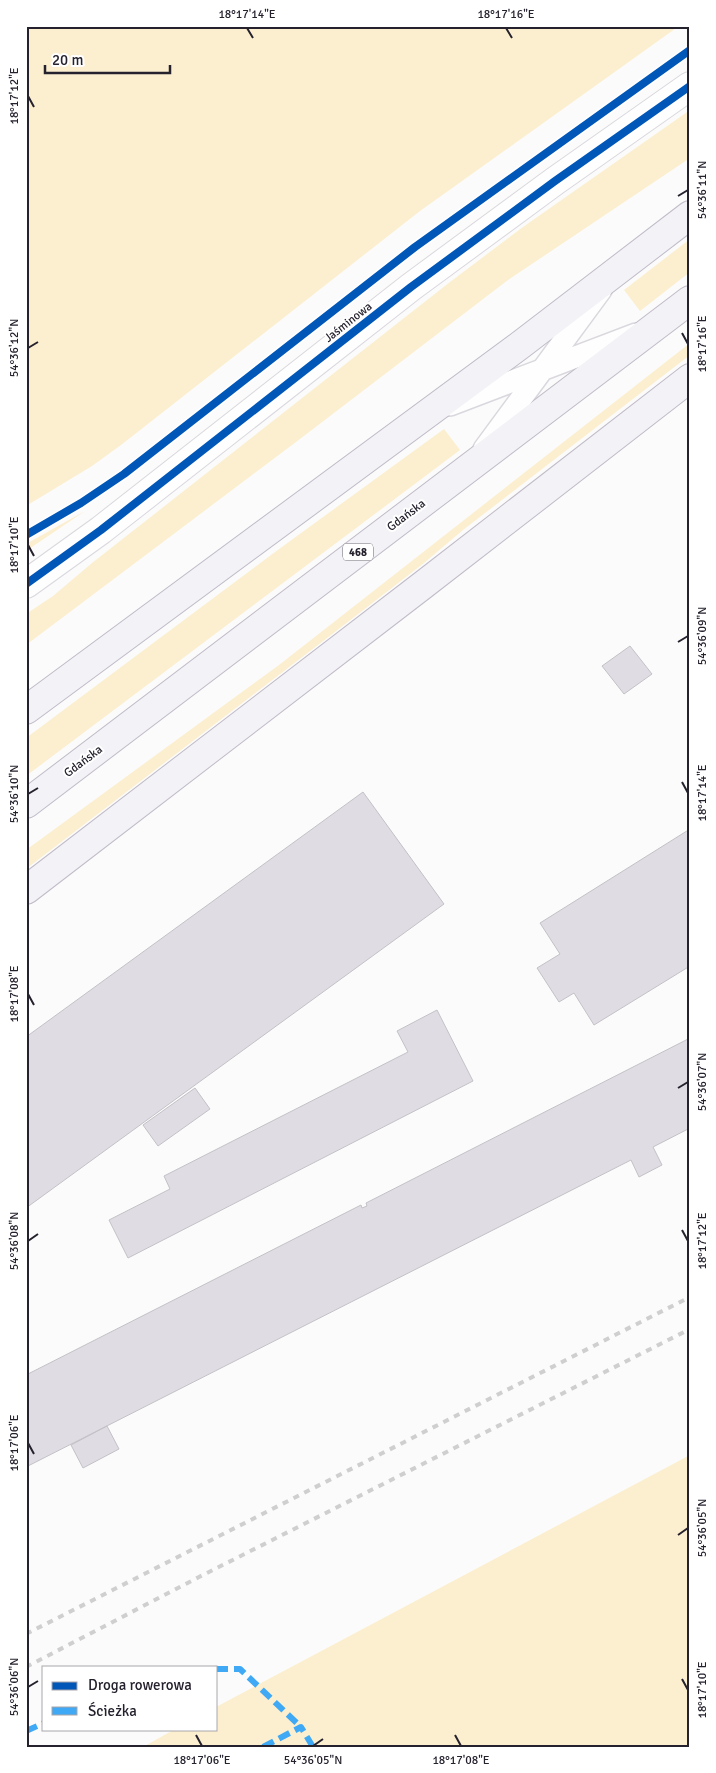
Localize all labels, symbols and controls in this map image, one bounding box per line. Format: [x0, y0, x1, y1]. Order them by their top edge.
text: 18°17'14"E [218, 7, 276, 22]
text: 18°17'16"E [477, 7, 535, 22]
scale bar [45, 42, 170, 74]
text: 20 m [52, 51, 83, 69]
text: 18°17'12"E [7, 67, 22, 125]
text: 54°36'11"N [695, 161, 710, 219]
street label: Jaśminowa [321, 299, 375, 346]
text: 18°17'16"E [695, 315, 710, 373]
text: 54°36'12"N [7, 319, 22, 377]
street label: Gdańska [384, 496, 428, 535]
text: 18°17'10"E [7, 516, 22, 574]
road number: 468 [343, 544, 373, 560]
text: 54°36'09"N [695, 607, 710, 665]
street label: Gdańska [61, 742, 105, 781]
text: 18°17'14"E [695, 764, 710, 822]
text: 54°36'10"N [7, 765, 22, 823]
text: 18°17'08"E [7, 965, 22, 1023]
text: 54°36'07"N [695, 1053, 710, 1111]
text: 54°36'08"N [7, 1212, 22, 1270]
text: 18°17'12"E [695, 1212, 710, 1270]
text: 18°17'06"E [7, 1414, 22, 1472]
text: 54°36'05"N [695, 1499, 710, 1557]
text: 54°36'06"N [7, 1658, 22, 1716]
text: 18°17'10"E [695, 1661, 710, 1719]
legend [42, 1666, 218, 1730]
text: Droga rowerowa [88, 1676, 192, 1694]
text: Ścieżka [88, 1701, 137, 1720]
text: 18°17'06"E [173, 1753, 231, 1768]
text: 54°36'05"N [284, 1753, 342, 1768]
text: 18°17'08"E [432, 1753, 490, 1768]

